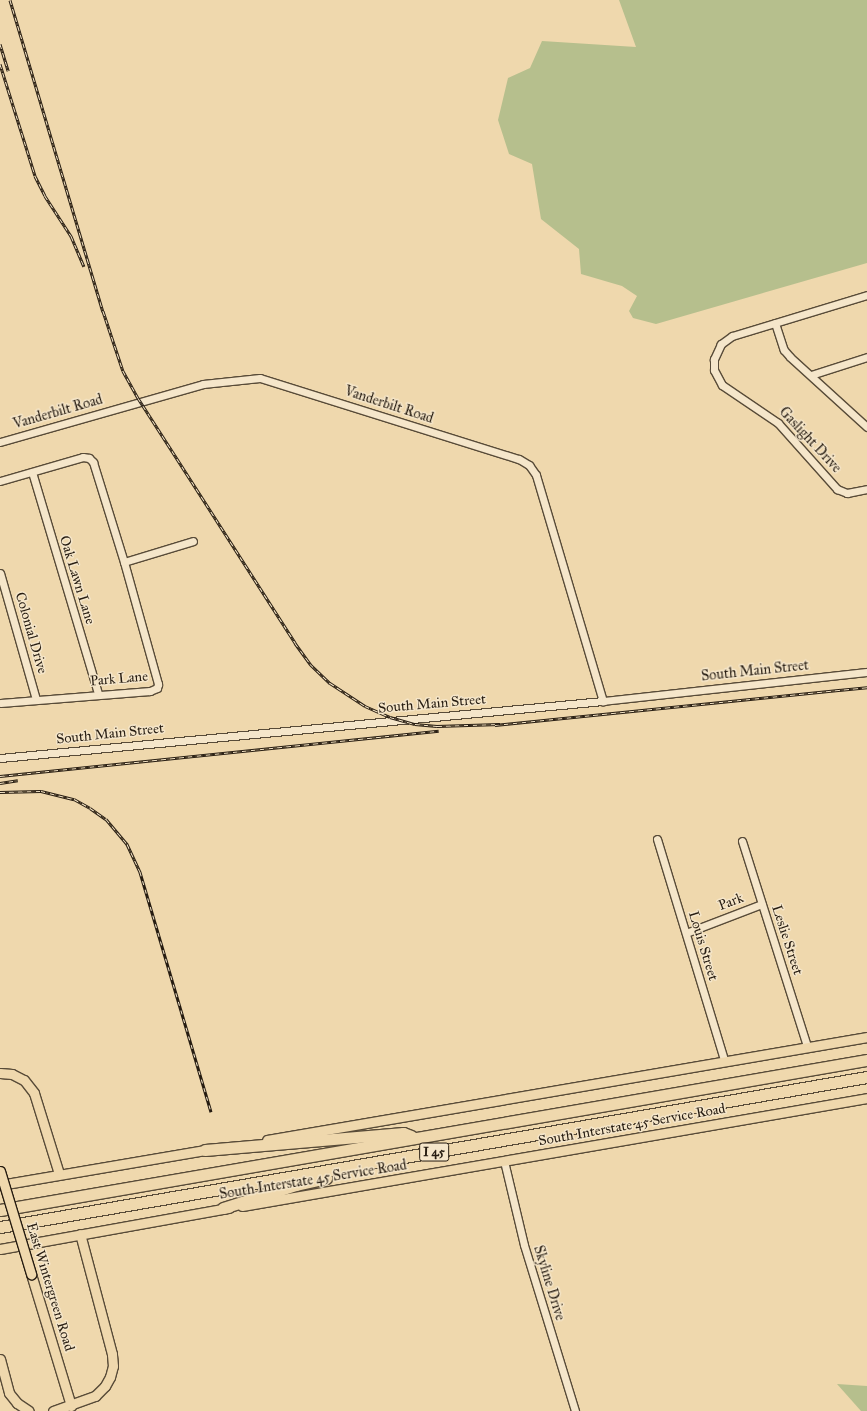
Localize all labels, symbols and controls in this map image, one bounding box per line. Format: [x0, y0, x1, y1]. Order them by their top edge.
street label: Vanderbilt Road [342, 383, 436, 427]
street label: Vanderbilt Road [11, 391, 105, 433]
street label: Gaslight Drive [775, 404, 845, 476]
street label: Oak Lawn Lane [56, 534, 98, 626]
street label: Colonial Drive [11, 590, 51, 676]
street label: South Main Street [700, 657, 810, 685]
street label: Park Lane [89, 668, 149, 690]
street label: South Main Street [377, 691, 487, 717]
street label: South Main Street [55, 720, 165, 748]
street label: Park [716, 890, 746, 914]
street label: Leslie Street [768, 903, 806, 977]
street label: Louis Street [684, 909, 722, 983]
street label: South Interstate 45 Service Road [537, 1100, 727, 1150]
road number: I 45 [419, 1141, 449, 1163]
street label: South Interstate 45 Service Road [218, 1157, 408, 1203]
street label: East Wintergreen Road [22, 1221, 78, 1353]
street label: Skyline Drive [530, 1243, 568, 1323]

